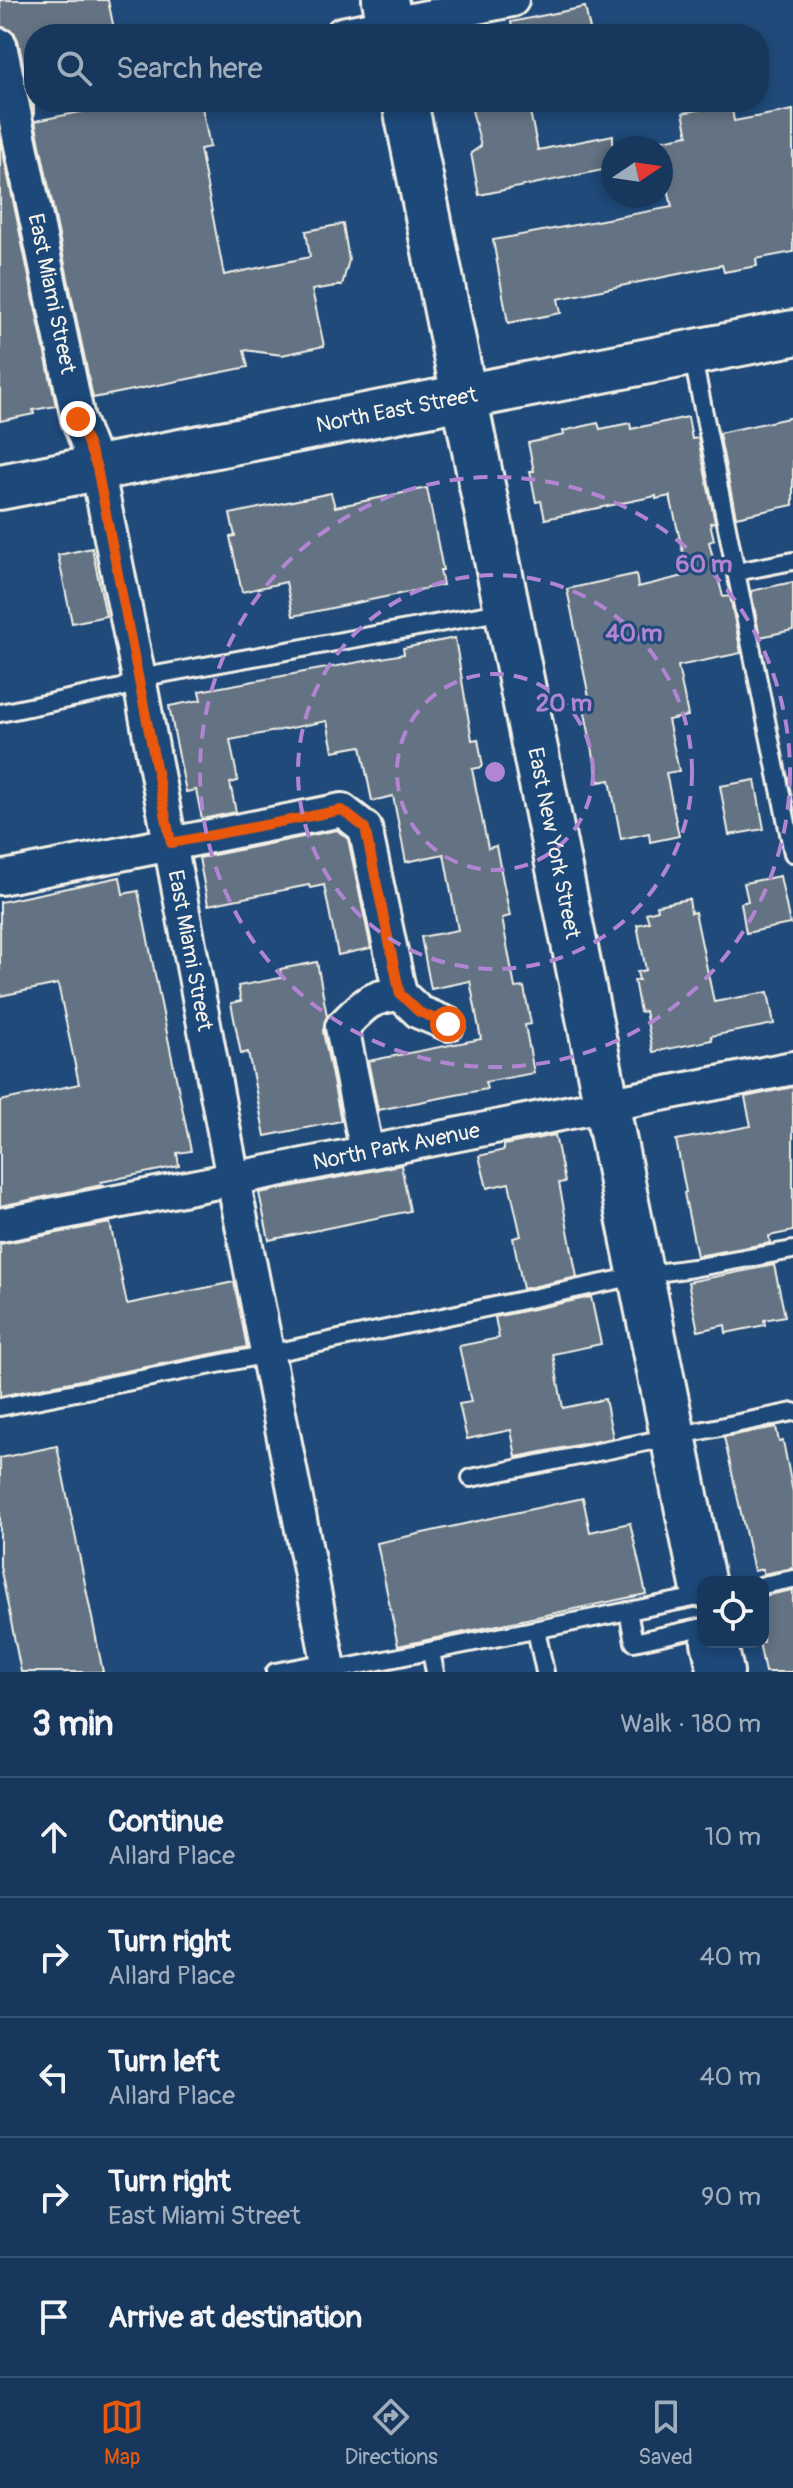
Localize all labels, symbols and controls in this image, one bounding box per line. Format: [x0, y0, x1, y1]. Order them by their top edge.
search box [24, 24, 769, 112]
icon: search [52, 46, 96, 90]
text: Search here [116, 50, 263, 87]
north arrow [601, 136, 673, 208]
street label: East Miami Street [21, 211, 82, 376]
street label: North East Street [314, 381, 480, 439]
route end [60, 401, 96, 437]
text: 60 m [676, 550, 732, 579]
text: 40 m [606, 619, 662, 648]
text: 20 m [536, 689, 592, 718]
street label: East New York Street [521, 745, 587, 942]
centre of rings [481, 758, 509, 786]
street label: East Miami Street [161, 868, 219, 1033]
route start [430, 1006, 466, 1042]
street label: North Park Avenue [310, 1116, 482, 1177]
map controls [697, 1576, 769, 1648]
button: locate [697, 1576, 769, 1648]
text: 3 min [32, 1703, 114, 1746]
text: Walk · 180 m [620, 1708, 761, 1740]
text: Continue [108, 1803, 223, 1840]
icon: ahead [32, 1815, 76, 1859]
text: 10 m [704, 1821, 761, 1853]
text: Allard Place [108, 1840, 235, 1872]
text: Turn right [108, 1923, 231, 1960]
icon: right [32, 1935, 76, 1979]
text: 40 m [699, 1941, 761, 1973]
text: Allard Place [108, 1960, 235, 1992]
text: Turn left [108, 2043, 219, 2080]
icon: left [32, 2055, 76, 2099]
text: 40 m [699, 2061, 761, 2093]
text: Allard Place [108, 2080, 235, 2112]
text: Turn right [108, 2163, 231, 2200]
icon: right [32, 2175, 76, 2219]
text: 90 m [701, 2181, 761, 2213]
text: East Miami Street [108, 2200, 301, 2232]
icon: arrive [32, 2295, 76, 2339]
text: Arrive at destination [108, 2299, 362, 2336]
tab: Map [100, 2395, 144, 2471]
tab: Directions [345, 2395, 438, 2471]
tab: Saved [638, 2395, 693, 2471]

